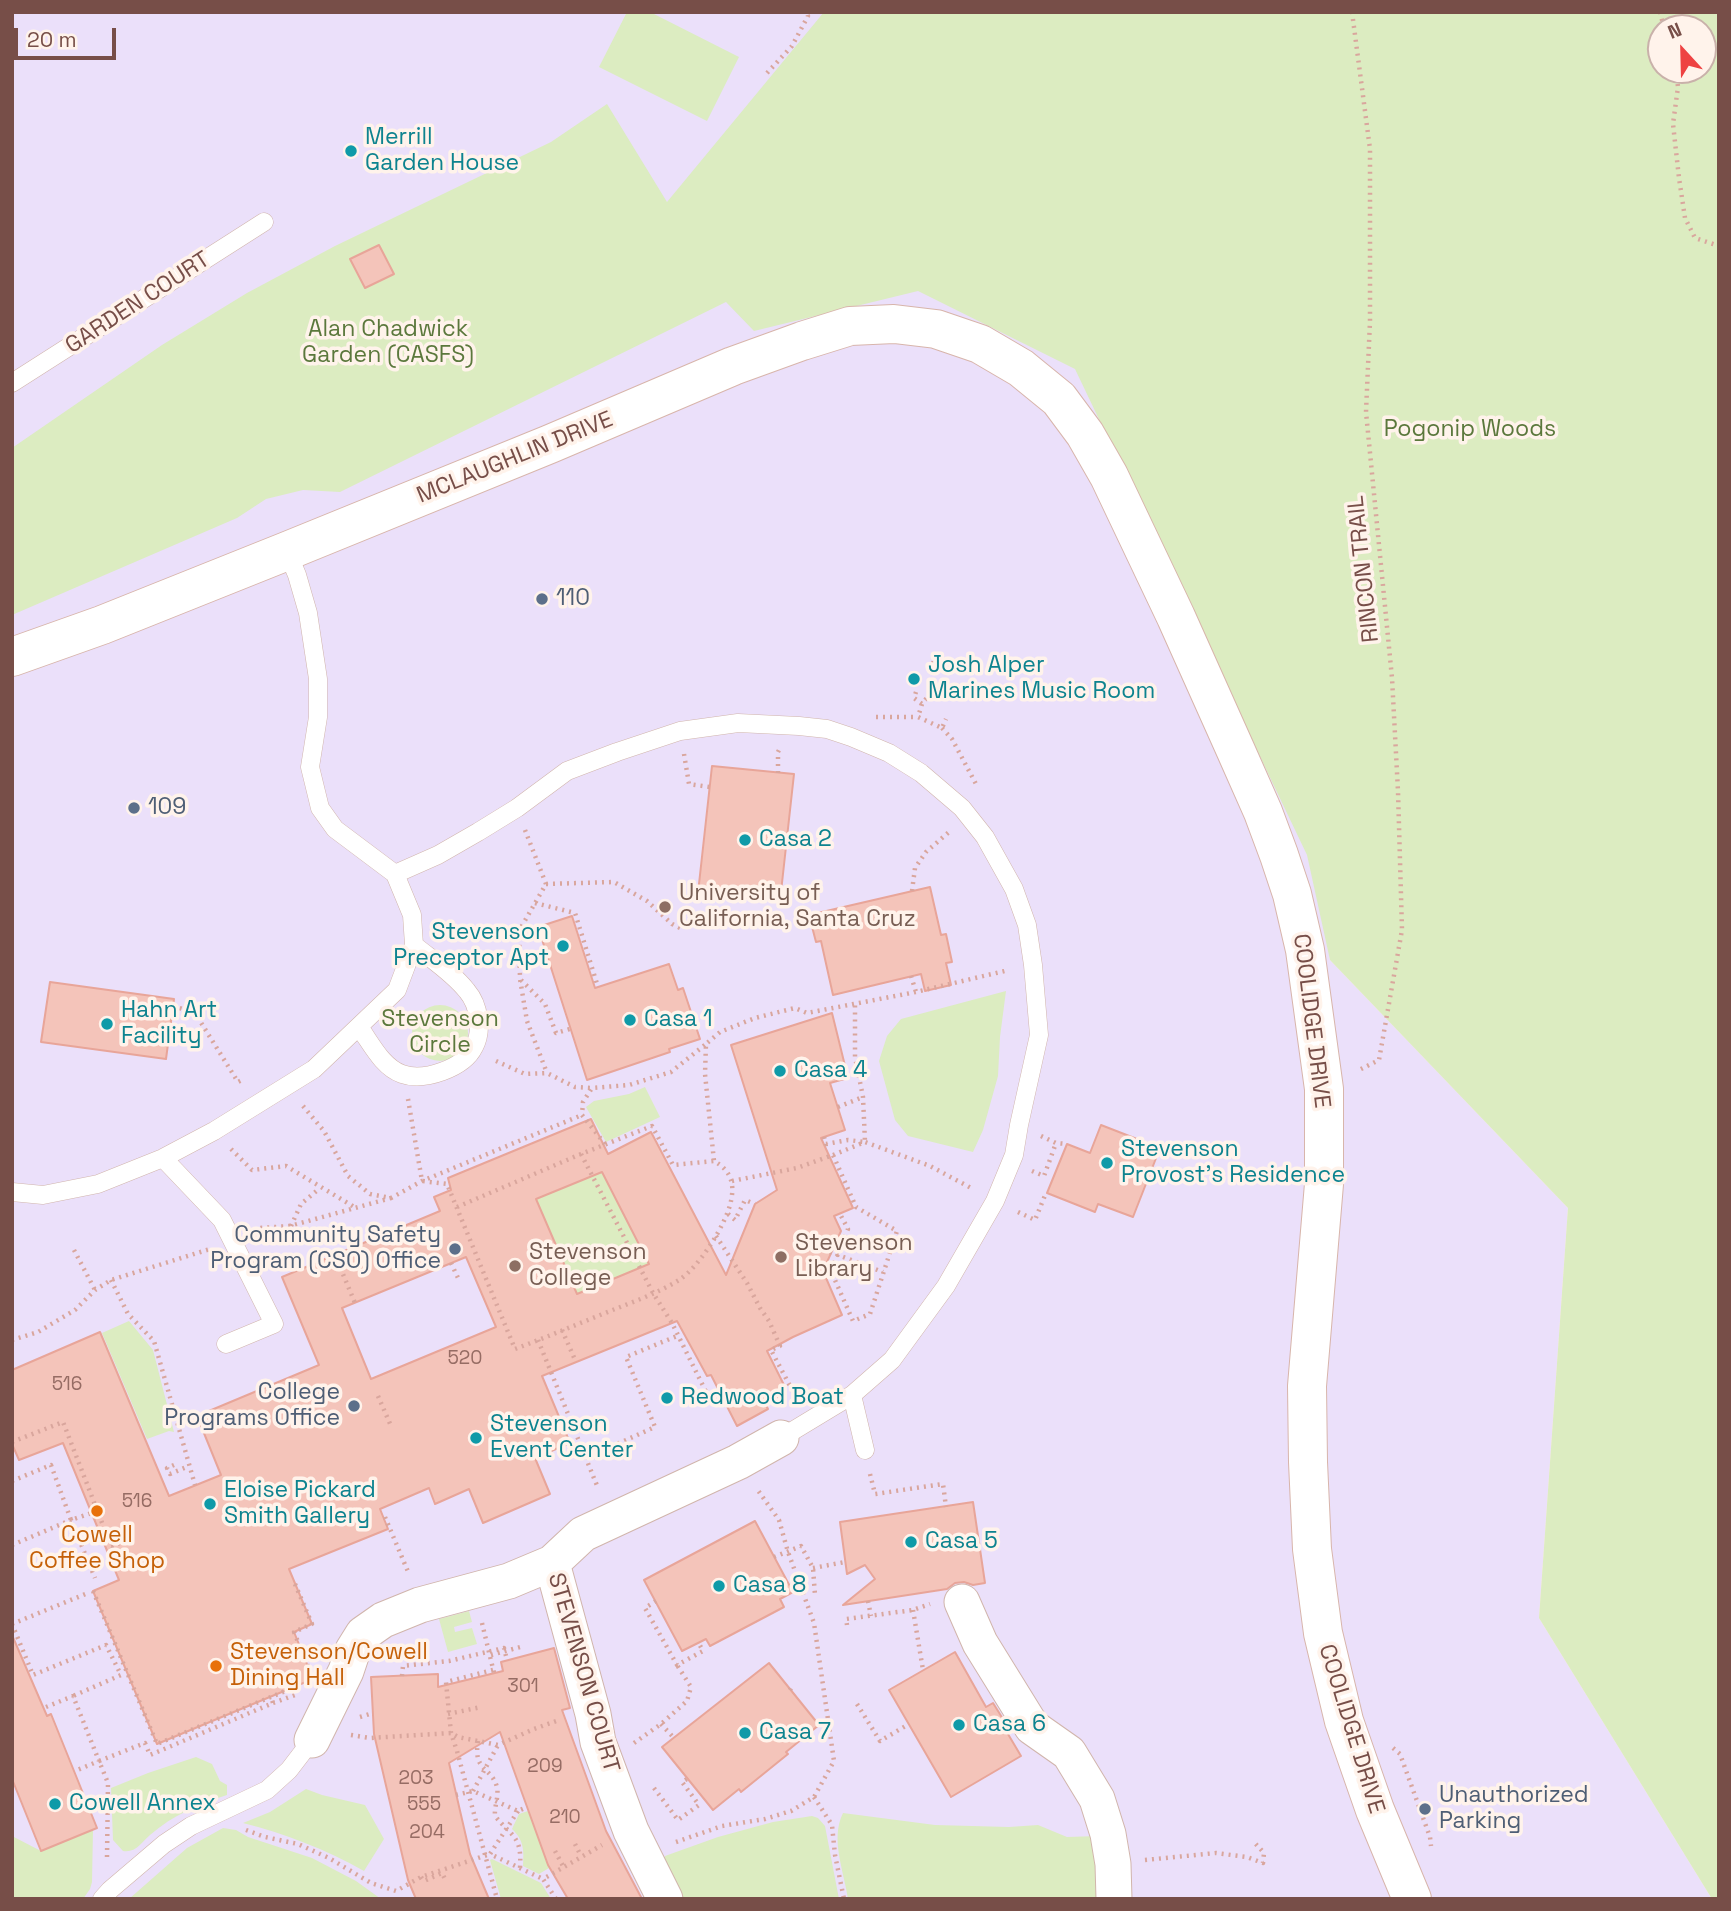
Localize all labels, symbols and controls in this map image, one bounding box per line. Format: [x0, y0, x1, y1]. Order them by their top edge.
scale bar [18, 14, 119, 58]
north arrow [1647, 14, 1717, 84]
text: N [1664, 17, 1685, 45]
text: 20 m [27, 26, 77, 53]
place label: Merrill Garden House [365, 124, 519, 178]
marker: Merrill Garden House [343, 143, 359, 159]
street label: GARDEN COURT [61, 246, 215, 360]
park label: Alan Chadwick Garden (CASFS) [302, 316, 474, 370]
street label: MCLAUGHLIN DRIVE [413, 406, 617, 510]
park label: Pogonip Woods [1384, 416, 1556, 444]
street label: RINCON TRAIL [1343, 494, 1385, 644]
place label: 110 [556, 585, 590, 613]
marker: 110 [534, 591, 550, 607]
place label: Josh Alper Marines Music Room [928, 652, 1155, 706]
marker: Josh Alper Marines Music Room [906, 671, 922, 687]
place label: 109 [148, 794, 186, 822]
marker: 109 [126, 800, 142, 816]
place label: Casa 2 [759, 826, 832, 854]
marker: Casa 2 [737, 832, 753, 848]
place label: University of California, Santa Cruz [679, 880, 916, 934]
marker: University of California, Santa Cruz [657, 899, 673, 915]
place label: Stevenson Preceptor Apt [393, 919, 549, 973]
street label: COOLIDGE DRIVE [1287, 932, 1335, 1110]
marker: Stevenson Preceptor Apt [555, 938, 571, 954]
place label: Hahn Art Facility [121, 997, 217, 1051]
park label: Stevenson Circle [381, 1006, 499, 1060]
place label: Casa 1 [644, 1006, 713, 1034]
marker: Casa 1 [622, 1012, 638, 1028]
marker: Hahn Art Facility [99, 1016, 115, 1032]
place label: Casa 4 [794, 1057, 867, 1085]
marker: Casa 4 [772, 1063, 788, 1079]
place label: Stevenson Provost's Residence [1121, 1136, 1345, 1190]
marker: Stevenson Provost's Residence [1099, 1155, 1115, 1171]
place label: Community Safety Program (CSO) Office [210, 1222, 441, 1276]
place label: Stevenson Library [795, 1230, 912, 1284]
place label: Stevenson College [529, 1239, 646, 1293]
marker: Community Safety Program (CSO) Office [447, 1241, 463, 1257]
marker: Stevenson Library [773, 1249, 789, 1265]
marker: Stevenson College [507, 1258, 523, 1274]
house number: 520 [448, 1348, 482, 1370]
house number: 516 [52, 1374, 82, 1396]
place label: College Programs Office [164, 1379, 340, 1433]
place label: Redwood Boat [681, 1384, 844, 1412]
marker: Redwood Boat [659, 1390, 675, 1406]
marker: College Programs Office [346, 1398, 362, 1414]
place label: Stevenson Event Center [490, 1411, 633, 1465]
marker: Stevenson Event Center [468, 1430, 484, 1446]
place label: Eloise Pickard Smith Gallery [224, 1477, 376, 1531]
house number: 516 [122, 1491, 152, 1513]
marker: Eloise Pickard Smith Gallery [202, 1496, 218, 1512]
marker: Cowell Coffee Shop [89, 1503, 105, 1519]
place label: Cowell Coffee Shop [29, 1522, 165, 1576]
place label: Casa 5 [925, 1528, 998, 1556]
marker: Casa 5 [903, 1534, 919, 1550]
street label: STEVENSON COURT [541, 1570, 625, 1776]
place label: Casa 8 [733, 1572, 806, 1600]
marker: Casa 8 [711, 1578, 727, 1594]
place label: Stevenson/Cowell Dining Hall [230, 1639, 428, 1693]
street label: COOLIDGE DRIVE [1312, 1641, 1390, 1817]
marker: Stevenson/Cowell Dining Hall [208, 1658, 224, 1674]
house number: 301 [507, 1676, 539, 1698]
place label: Casa 6 [973, 1711, 1046, 1739]
marker: Casa 6 [951, 1717, 967, 1733]
place label: Casa 7 [759, 1719, 831, 1747]
marker: Casa 7 [737, 1725, 753, 1741]
house number: 209 [527, 1756, 563, 1778]
house number: 203 [398, 1768, 434, 1790]
place label: Unauthorized Parking [1439, 1782, 1589, 1836]
place label: Cowell Annex [69, 1790, 216, 1818]
house number: 555 [407, 1794, 441, 1816]
marker: Cowell Annex [47, 1796, 63, 1812]
marker: Unauthorized Parking [1417, 1801, 1433, 1817]
house number: 210 [549, 1807, 581, 1829]
house number: 204 [409, 1822, 445, 1844]

